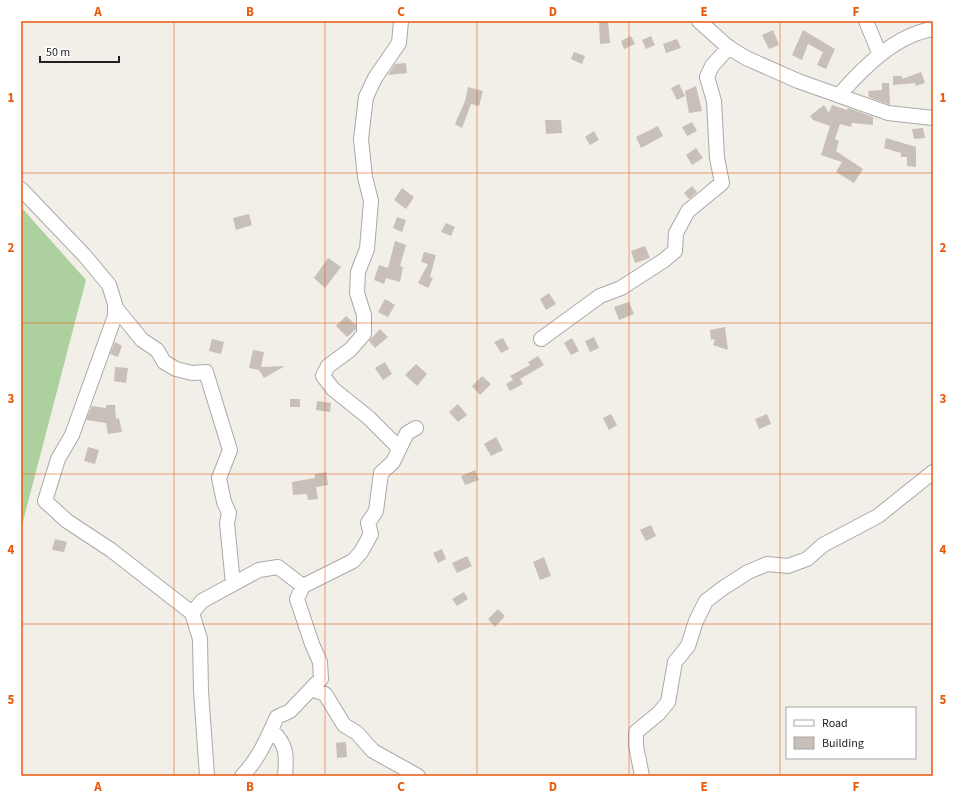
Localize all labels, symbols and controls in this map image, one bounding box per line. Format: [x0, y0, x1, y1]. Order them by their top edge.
text: A [93, 3, 102, 21]
text: B [246, 3, 254, 21]
text: C [397, 3, 405, 21]
text: D [549, 3, 557, 21]
text: E [700, 3, 708, 21]
text: F [853, 3, 860, 21]
scale bar [40, 38, 119, 64]
text: 50 m [46, 44, 70, 61]
text: 1 [8, 89, 15, 107]
text: 1 [940, 89, 947, 107]
text: 2 [8, 239, 15, 257]
text: 2 [940, 239, 947, 257]
text: 3 [8, 390, 15, 408]
text: 3 [940, 390, 947, 408]
text: 4 [8, 541, 15, 559]
text: 4 [940, 541, 947, 559]
text: 5 [8, 691, 15, 709]
text: 5 [940, 691, 947, 709]
legend [786, 707, 916, 759]
text: Road [822, 715, 848, 732]
text: Building [822, 735, 864, 752]
text: A [93, 778, 102, 796]
text: B [246, 778, 254, 796]
text: C [397, 778, 405, 796]
text: D [549, 778, 557, 796]
text: E [700, 778, 708, 796]
text: F [853, 778, 860, 796]

